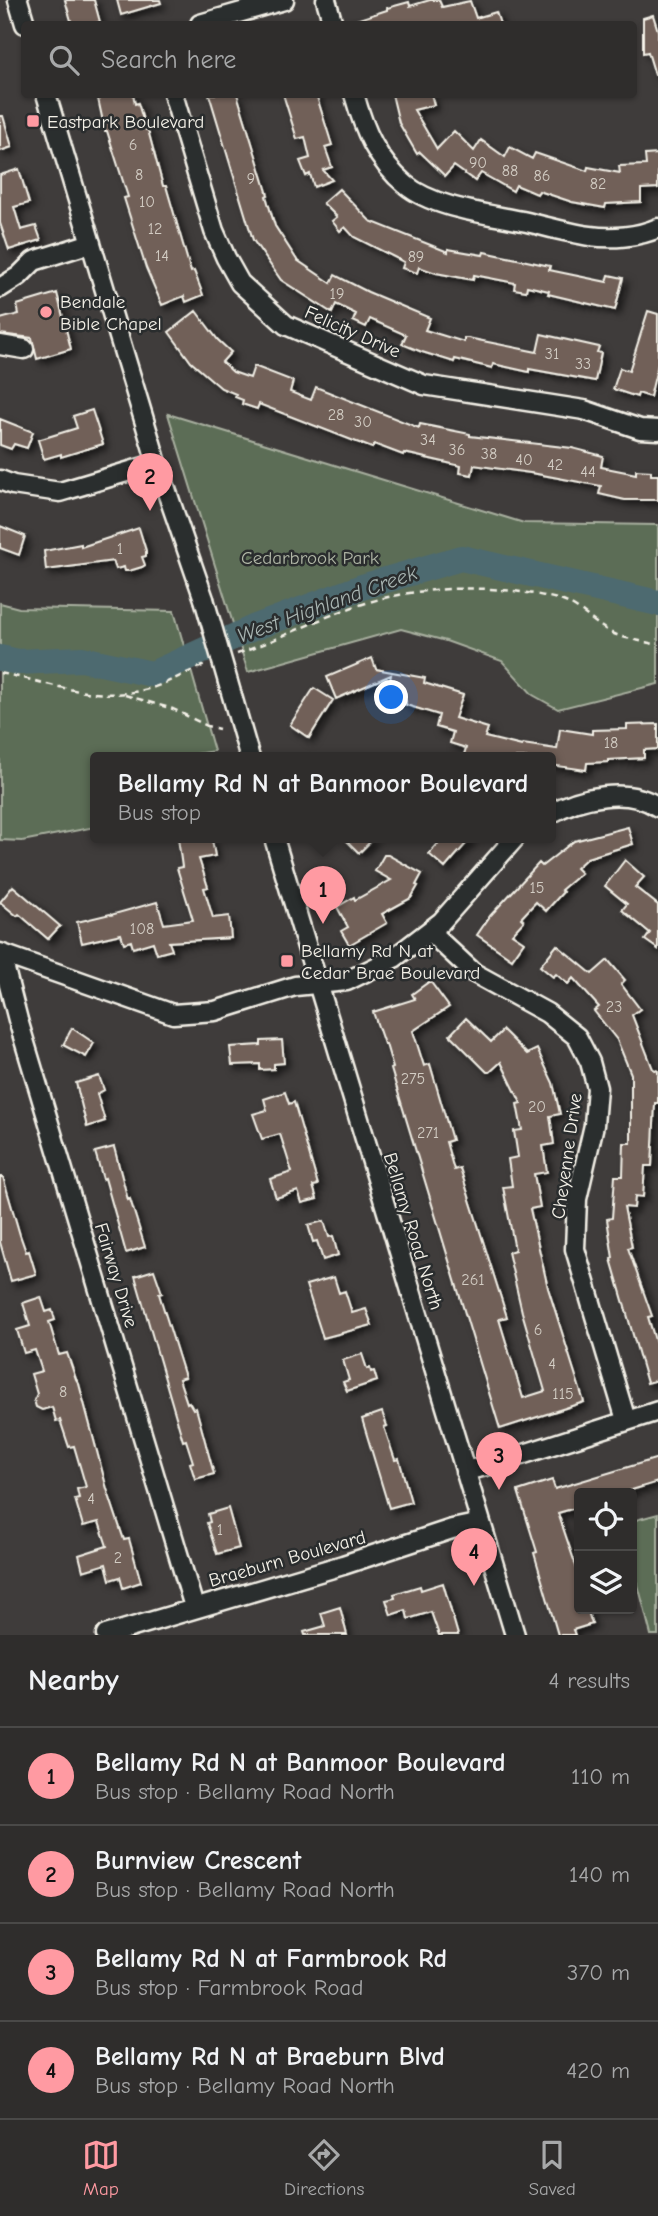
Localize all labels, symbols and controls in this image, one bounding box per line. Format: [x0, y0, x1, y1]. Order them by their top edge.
search box [21, 21, 637, 98]
icon: search [45, 41, 83, 79]
text: Search here [101, 45, 236, 75]
place label: Eastpark Boulevard [47, 111, 204, 133]
marker: Eastpark Boulevard [25, 113, 41, 129]
house number: 6 [129, 136, 137, 154]
house number: 90 [469, 154, 487, 172]
house number: 88 [502, 162, 518, 180]
house number: 8 [135, 166, 143, 184]
house number: 86 [534, 167, 550, 185]
house number: 9 [247, 170, 255, 188]
house number: 82 [590, 175, 606, 193]
house number: 10 [139, 193, 155, 211]
house number: 12 [148, 220, 162, 238]
house number: 14 [155, 247, 169, 265]
house number: 89 [408, 248, 424, 266]
house number: 19 [330, 285, 344, 303]
place label: Bendale Bible Chapel [60, 291, 162, 335]
street label: Felicity Drive [301, 301, 404, 363]
marker: Bendale Bible Chapel [38, 304, 54, 320]
house number: 31 [545, 345, 559, 363]
house number: 33 [575, 355, 591, 373]
house number: 28 [328, 406, 344, 424]
house number: 30 [354, 413, 372, 431]
house number: 34 [420, 431, 436, 449]
house number: 36 [449, 441, 465, 459]
house number: 38 [481, 445, 497, 463]
house number: 40 [515, 451, 533, 469]
pin: 2 [127, 453, 173, 511]
house number: 42 [547, 456, 563, 474]
house number: 44 [580, 463, 596, 481]
house number: 1 [117, 540, 123, 558]
park label: Cedarbrook Park [241, 547, 380, 569]
water label: West Highland Creek [234, 560, 421, 648]
your location [374, 680, 408, 714]
house number: 18 [604, 734, 618, 752]
popup [90, 752, 556, 843]
text: Bellamy Rd N at Banmoor Boulevard [118, 769, 528, 799]
text: Bus stop [118, 799, 201, 826]
pin: 1 [300, 866, 346, 924]
house number: 15 [529, 879, 545, 897]
house number: 108 [130, 920, 154, 938]
place label: Bellamy Rd N at Cedar Brae Boulevard [301, 940, 480, 984]
marker: Bellamy Rd N at Cedar Brae Boulevard [279, 953, 295, 969]
house number: 23 [606, 998, 622, 1016]
house number: 275 [401, 1070, 425, 1088]
street label: Cheyenne Drive [547, 1092, 587, 1220]
house number: 20 [528, 1098, 546, 1116]
house number: 271 [417, 1124, 439, 1142]
street label: Bellamy Road North [379, 1150, 447, 1312]
street label: Fairway Drive [90, 1220, 142, 1330]
house number: 261 [461, 1271, 485, 1289]
house number: 6 [534, 1321, 542, 1339]
house number: 4 [548, 1355, 556, 1373]
house number: 8 [59, 1383, 67, 1401]
house number: 115 [552, 1385, 574, 1403]
pin: 3 [476, 1432, 522, 1490]
map controls [574, 1488, 637, 1614]
button: locate [574, 1488, 637, 1551]
house number: 4 [87, 1490, 95, 1508]
house number: 1 [217, 1521, 223, 1539]
street label: Braeburn Boulevard [206, 1526, 368, 1592]
pin: 4 [451, 1528, 497, 1586]
house number: 2 [114, 1549, 122, 1567]
button: layers [574, 1551, 637, 1614]
text: Nearby [28, 1663, 119, 1698]
text: 4 results [548, 1667, 630, 1694]
text: Bellamy Rd N at Banmoor Boulevard [95, 1748, 506, 1778]
text: 1 [46, 1763, 56, 1790]
text: 110 m [571, 1763, 630, 1790]
text: Bus stop · Bellamy Road North [95, 1778, 395, 1805]
text: Burnview Crescent [95, 1846, 301, 1876]
text: 2 [45, 1861, 57, 1888]
text: 140 m [569, 1861, 630, 1888]
text: Bus stop · Bellamy Road North [95, 1876, 395, 1903]
text: Bellamy Rd N at Farmbrook Rd [95, 1944, 447, 1974]
text: 3 [45, 1959, 57, 1986]
text: 370 m [567, 1959, 630, 1986]
text: Bus stop · Farmbrook Road [95, 1974, 363, 2001]
text: Bellamy Rd N at Braeburn Blvd [95, 2042, 445, 2072]
text: 4 [46, 2057, 56, 2084]
text: 420 m [566, 2057, 630, 2084]
text: Bus stop · Bellamy Road North [95, 2072, 395, 2099]
tab: Map [82, 2136, 120, 2200]
tab: Directions [284, 2136, 364, 2200]
tab: Saved [529, 2136, 576, 2200]

